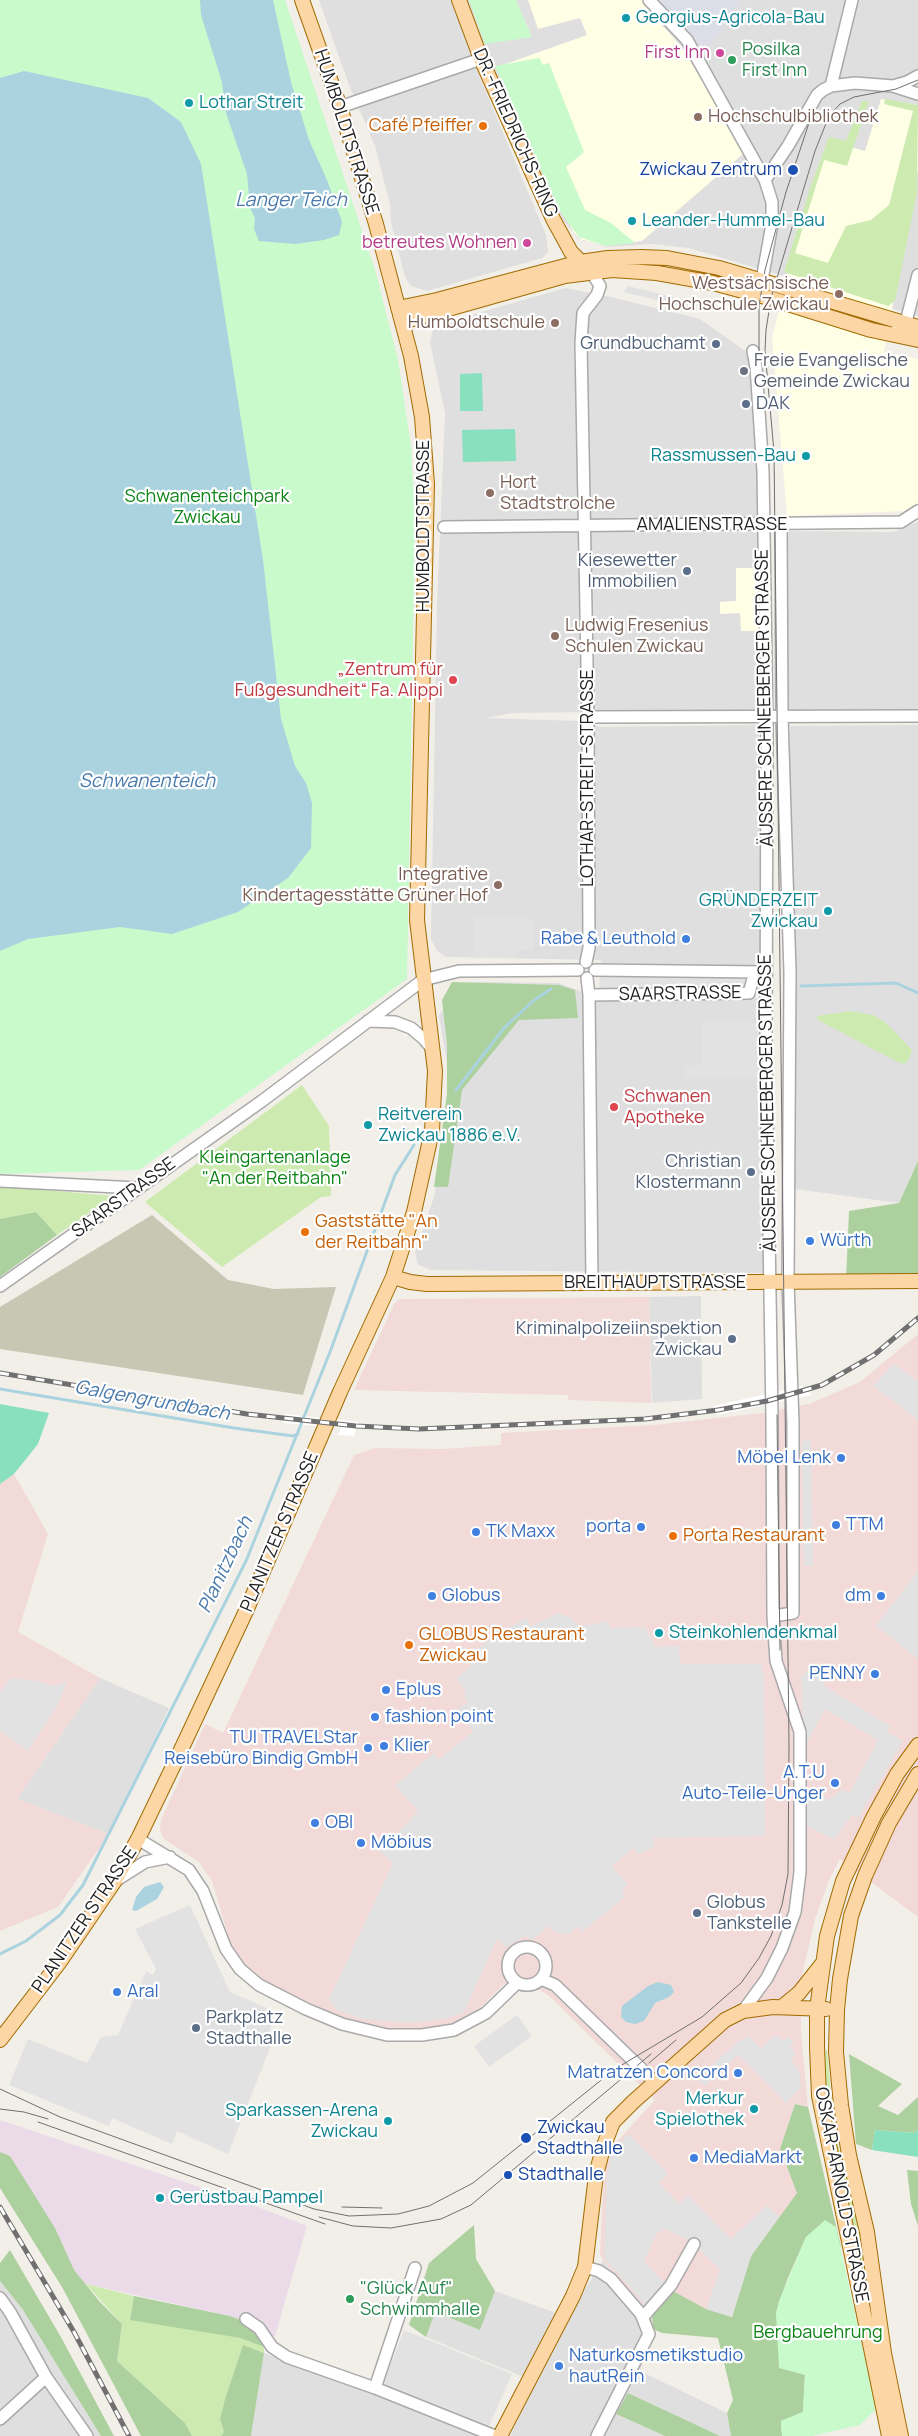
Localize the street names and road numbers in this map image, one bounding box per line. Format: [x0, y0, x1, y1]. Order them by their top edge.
street label: DR.-FRIEDRICHS-RING [468, 45, 562, 221]
street label: HUMBOLDTSTRASSE [309, 47, 383, 217]
street label: HUMBOLDTSTRASSE [413, 440, 435, 612]
street label: AMALIENSTRASSE [637, 514, 787, 536]
street label: ÄUSSERE SCHNEEBERGER STRASSE [752, 549, 778, 847]
street label: LOTHAR-STREIT-STRASSE [577, 669, 599, 887]
street label: ÄUSSERE SCHNEEBERGER STRASSE [755, 954, 781, 1252]
street label: SAARSTRASSE [618, 982, 742, 1006]
street label: SAARSTRASSE [68, 1153, 180, 1243]
street label: BREITHAUPTSTRASSE [564, 1272, 746, 1294]
street label: PLANITZER STRASSE [236, 1449, 324, 1615]
street label: PLANITZER STRASSE [28, 1843, 142, 1997]
street label: OSKAR-ARNOLD-STRASSE [810, 2085, 872, 2305]

